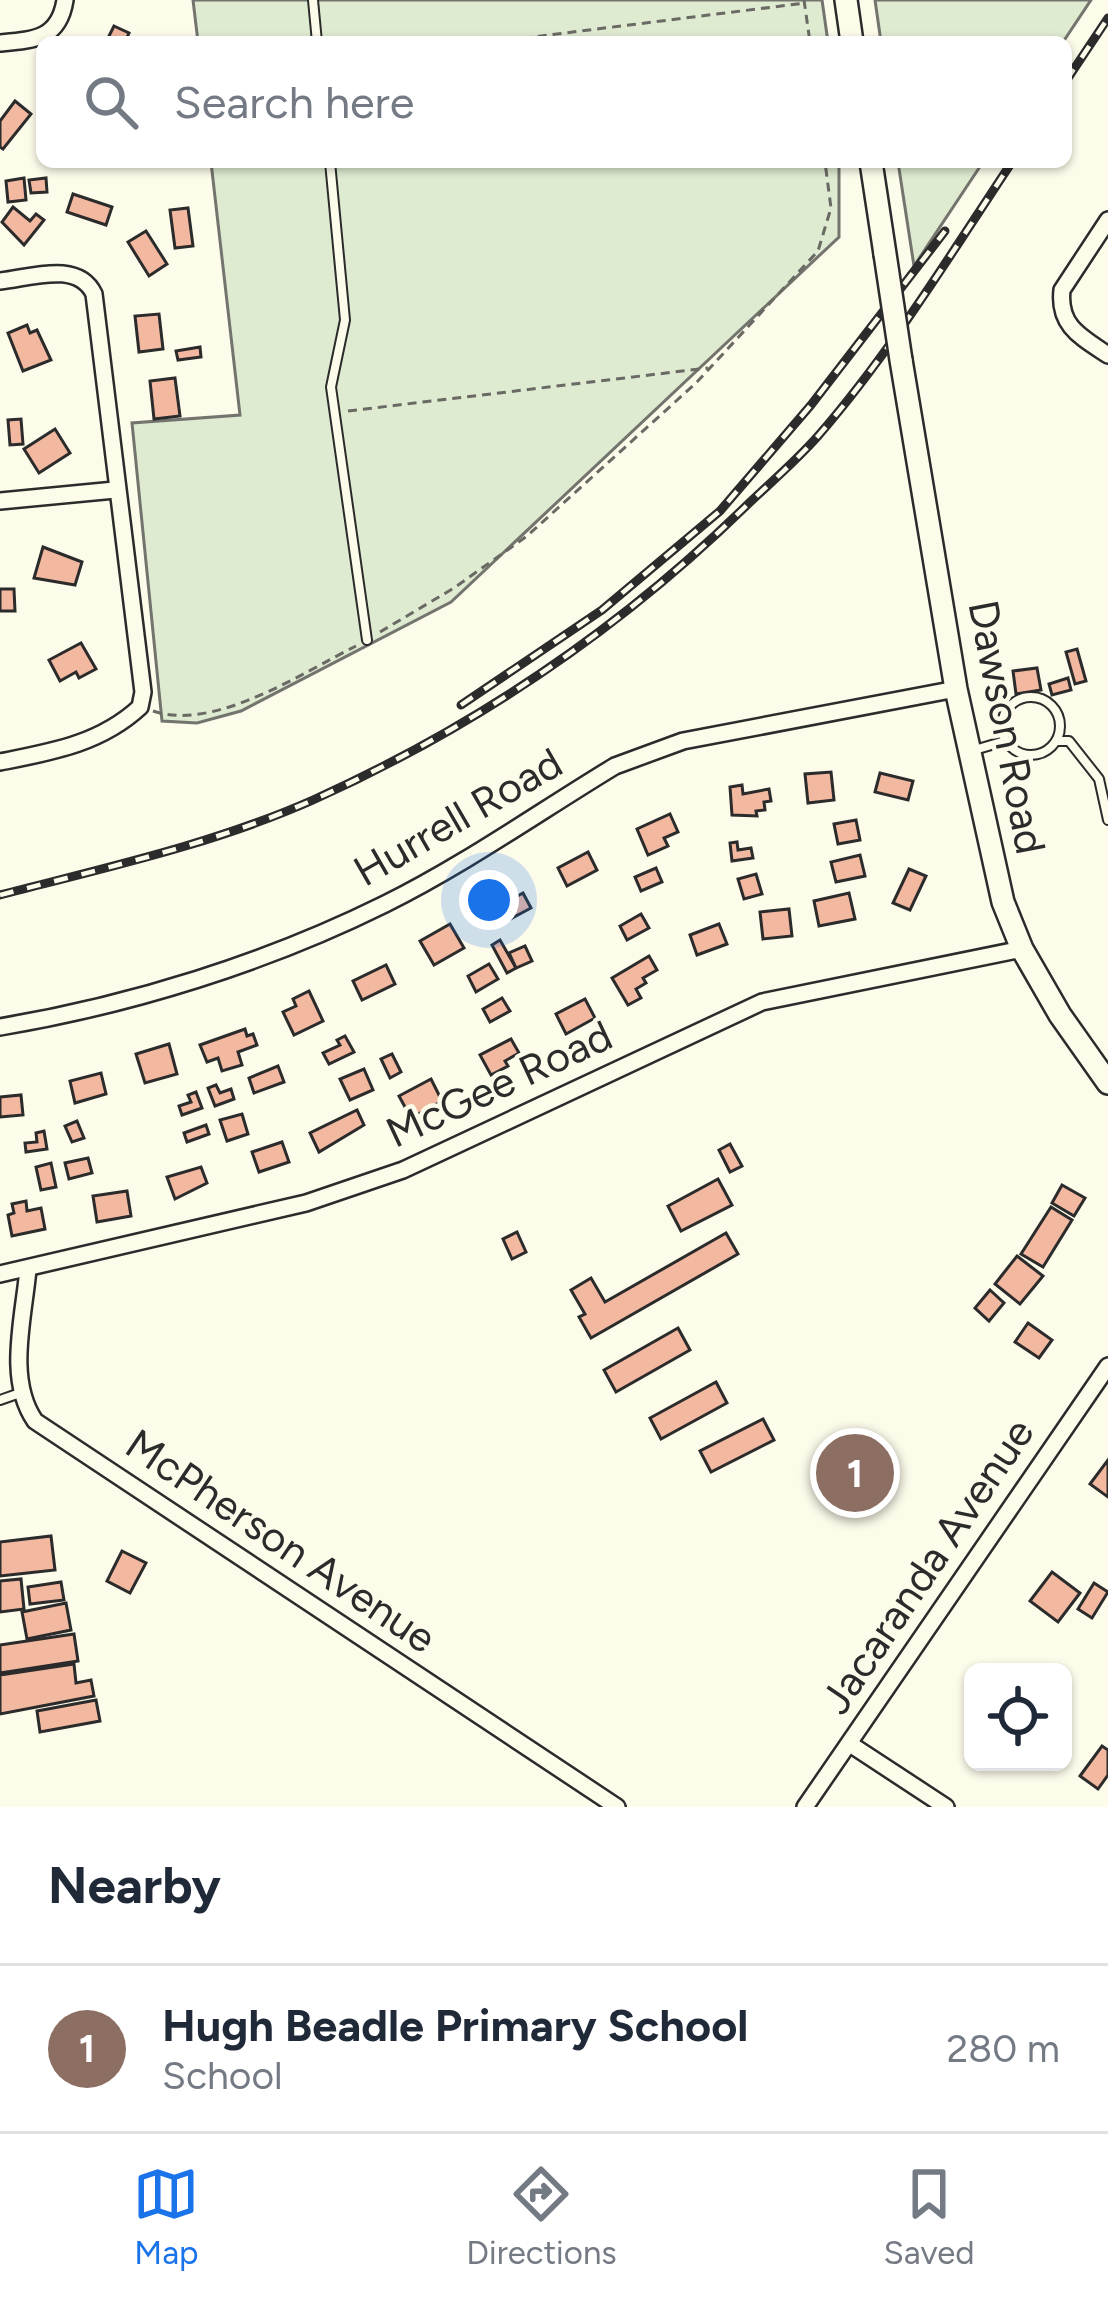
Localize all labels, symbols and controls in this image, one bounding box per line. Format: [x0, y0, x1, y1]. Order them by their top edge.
search box [36, 36, 1072, 168]
icon: search [78, 69, 144, 135]
text: Search here [174, 75, 414, 129]
street label: Dawson Road [957, 596, 1057, 858]
street label: Hurrell Road [345, 737, 571, 897]
your location [459, 870, 519, 930]
street label: McGee Road [378, 1010, 620, 1158]
street label: Jacaranda Avenue [809, 1409, 1045, 1723]
street label: McPherson Avenue [116, 1418, 446, 1664]
pin: 1 [816, 1428, 894, 1518]
map controls [964, 1663, 1072, 1771]
button: locate [964, 1663, 1072, 1771]
text: Nearby [48, 1855, 221, 1916]
text: Hugh Beadle Primary School [162, 1998, 748, 2052]
text: 1 [79, 2025, 95, 2072]
text: 280 m [946, 2025, 1060, 2072]
text: School [162, 2052, 283, 2099]
tab: Map [133, 2161, 199, 2272]
tab: Directions [466, 2161, 617, 2272]
tab: Saved [884, 2161, 975, 2272]

